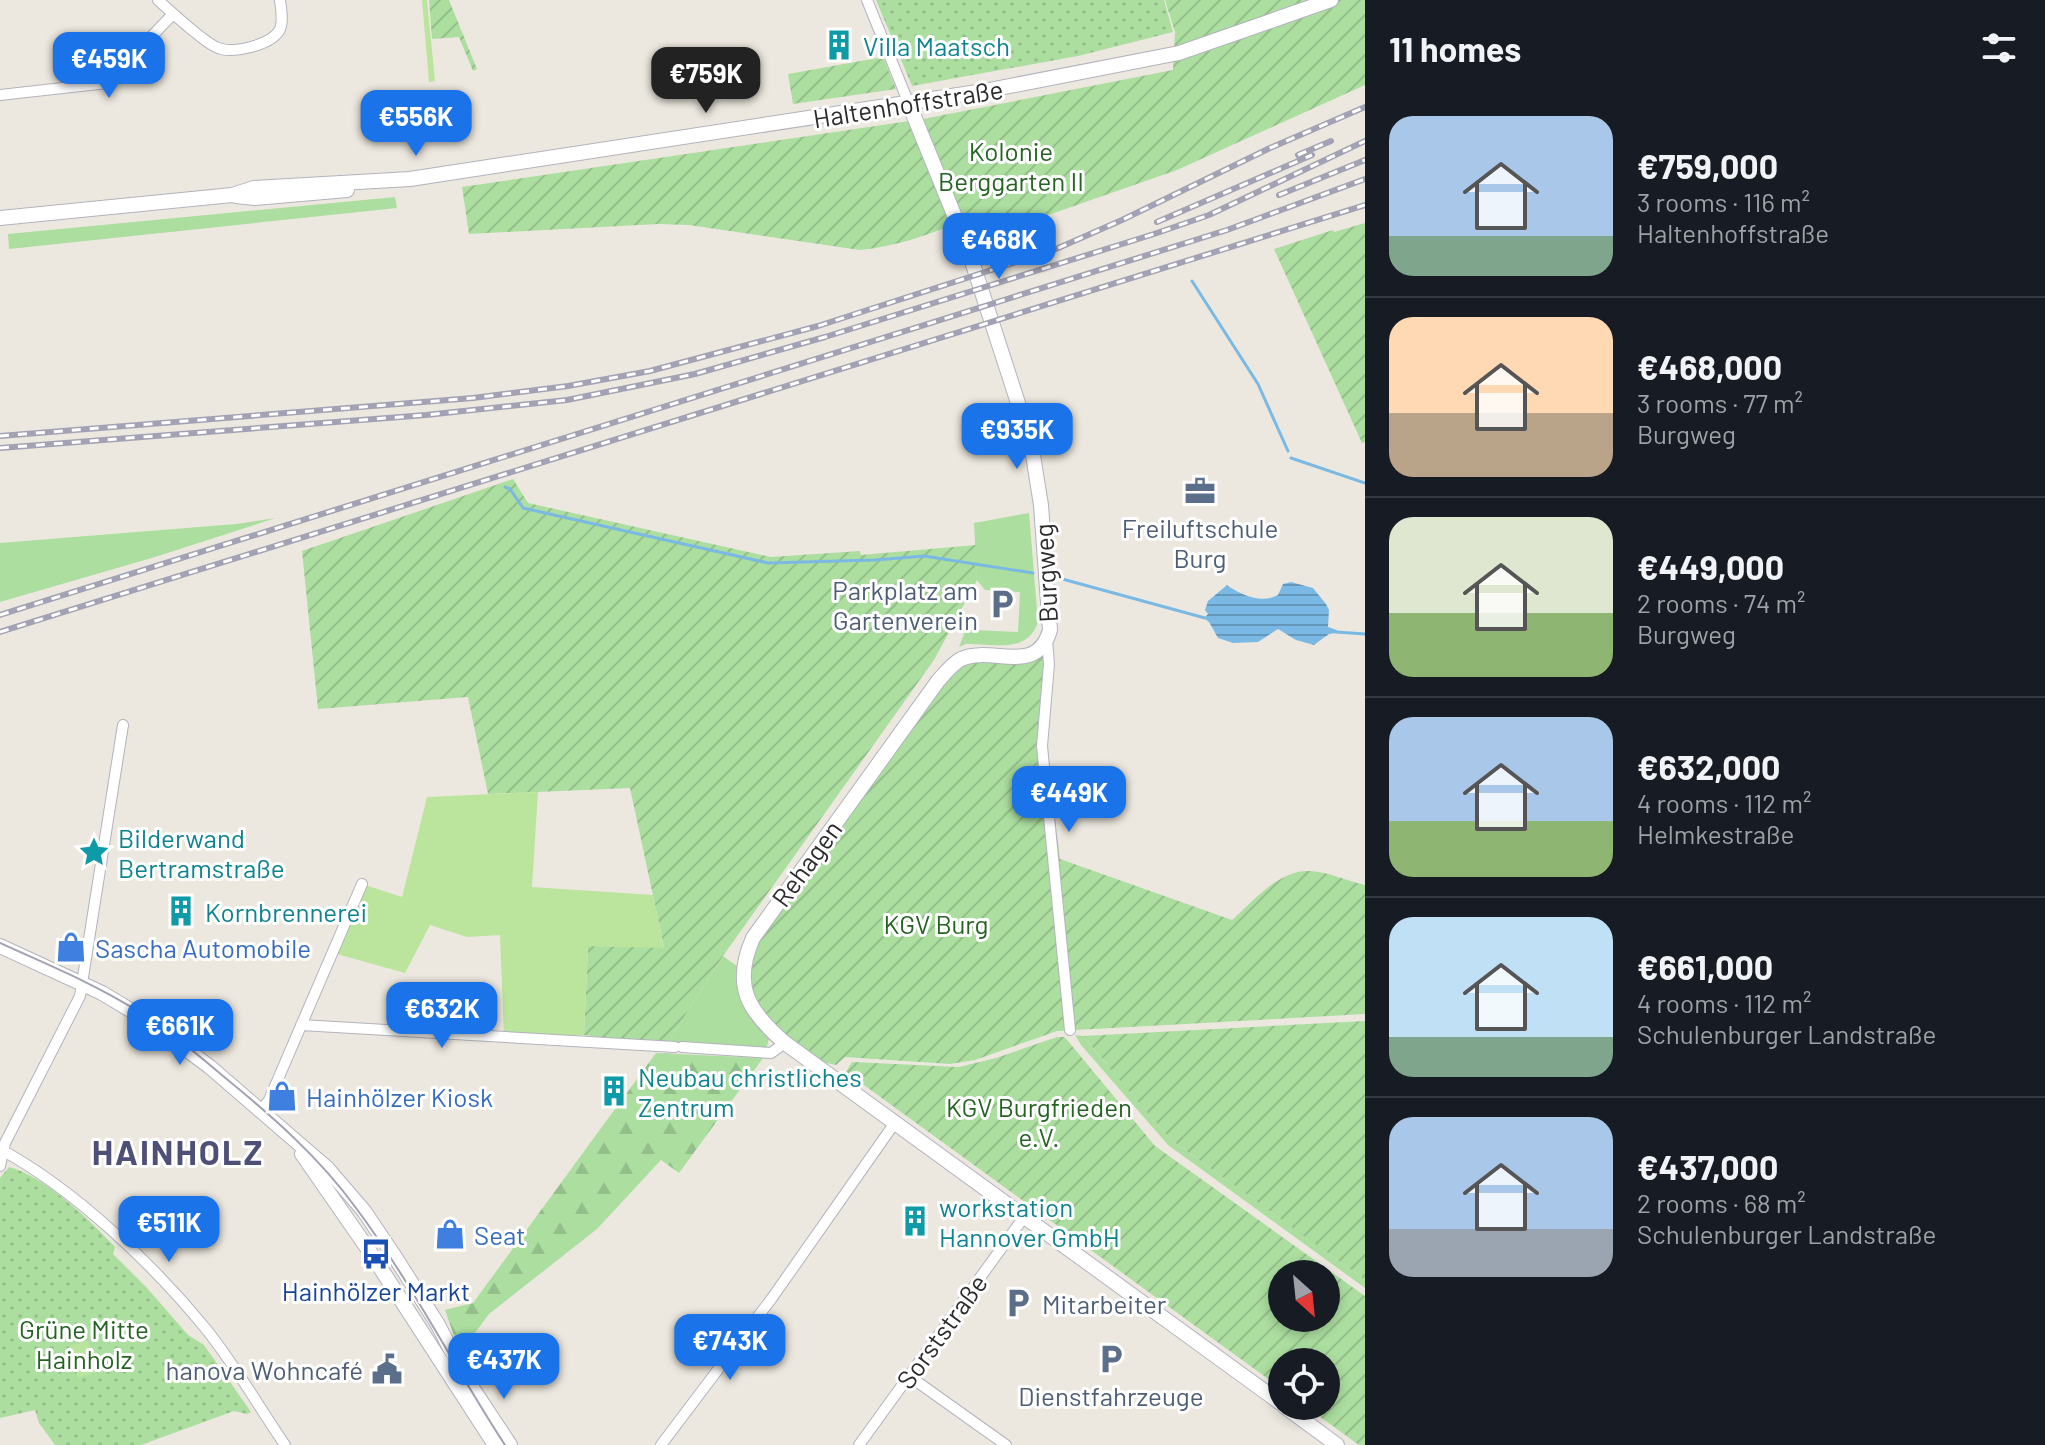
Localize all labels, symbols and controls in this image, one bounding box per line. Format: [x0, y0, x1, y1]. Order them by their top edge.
icon: filters [1977, 26, 2021, 70]
building icon: Villa Maatsch [822, 28, 856, 62]
text: 11 homes [1389, 28, 1521, 69]
place label: Villa Maatsch [863, 30, 1010, 61]
pin: €459K [53, 32, 165, 100]
text: €459K [71, 42, 147, 73]
pin: €759K [650, 47, 762, 115]
text: €759K [669, 57, 743, 88]
street label: Haltenhoffstraße [811, 73, 1005, 133]
pin: €556K [360, 90, 472, 158]
text: €556K [379, 100, 453, 131]
park label: Kolonie Berggarten II [938, 135, 1084, 196]
text: €759,000 [1637, 145, 1778, 186]
icon: home [1453, 148, 1549, 244]
text: 3 rooms · 116 m² [1637, 186, 1810, 217]
pin: €468K [943, 213, 1055, 281]
text: Haltenhoffstraße [1637, 217, 1829, 248]
text: €468K [961, 223, 1037, 254]
text: €468,000 [1637, 346, 1782, 387]
icon: home [1453, 349, 1549, 445]
text: 3 rooms · 77 m² [1637, 387, 1803, 418]
pin: €935K [961, 403, 1073, 471]
text: €935K [980, 413, 1054, 444]
text: Burgweg [1637, 418, 1736, 449]
office icon: Freiluftschule Burg [1183, 474, 1217, 508]
place label: Freiluftschule Burg [1122, 512, 1278, 573]
street label: Burgweg [1027, 523, 1063, 623]
text: €449,000 [1637, 546, 1784, 587]
icon: home [1453, 549, 1549, 645]
place label: Parkplatz am Gartenverein [832, 574, 978, 635]
parking icon: Parkplatz am Gartenverein [985, 587, 1019, 621]
text: 2 rooms · 74 m² [1637, 587, 1805, 618]
text: Burgweg [1637, 618, 1736, 649]
text: €632,000 [1637, 746, 1780, 787]
icon: home [1453, 749, 1549, 845]
pin: €449K [1013, 766, 1125, 834]
text: €449K [1030, 776, 1108, 807]
text: 4 rooms · 112 m² [1637, 787, 1811, 818]
street label: Rehagen [764, 814, 848, 912]
text: Helmkestraße [1637, 818, 1794, 849]
place label: Bilderwand Bertramstraße [118, 822, 285, 883]
place icon: Bilderwand Bertramstraße [77, 835, 111, 869]
building icon: Kornbrennerei [164, 894, 198, 928]
place label: Kornbrennerei [205, 896, 367, 927]
park label: KGV Burg [884, 908, 988, 939]
shop icon: Sascha Automobile [54, 930, 88, 964]
place label: Sascha Automobile [95, 932, 311, 963]
text: €661,000 [1637, 946, 1773, 987]
icon: home [1453, 949, 1549, 1045]
pin: €632K [386, 982, 498, 1050]
text: 4 rooms · 112 m² [1637, 987, 1811, 1018]
text: €632K [404, 992, 480, 1023]
pin: €661K [124, 999, 236, 1067]
text: €661K [145, 1009, 215, 1040]
text: Schulenburger Landstraße [1637, 1018, 1936, 1049]
place label: Neubau christliches Zentrum [638, 1061, 862, 1122]
building icon: Neubau christliches Zentrum [597, 1074, 631, 1108]
shop icon: Hainhölzer Kiosk [265, 1079, 299, 1113]
place label: Hainhölzer Kiosk [306, 1081, 493, 1112]
park label: KGV Burgfrieden e.V. [946, 1091, 1132, 1152]
district label: HAINHOLZ [92, 1131, 264, 1172]
text: €437,000 [1637, 1146, 1778, 1187]
icon: home [1453, 1149, 1549, 1245]
text: 2 rooms · 68 m² [1637, 1187, 1806, 1218]
place label: workstation Hannover GmbH [939, 1191, 1120, 1252]
pin: €511K [113, 1196, 225, 1264]
building icon: workstation Hannover GmbH [898, 1204, 932, 1238]
text: €511K [136, 1206, 202, 1237]
shop icon: Seat [433, 1217, 467, 1251]
text: Schulenburger Landstraße [1637, 1218, 1936, 1249]
place label: Seat [474, 1219, 526, 1250]
bus stop icon: Hainhölzer Markt [359, 1237, 393, 1271]
north arrow [1268, 1260, 1340, 1332]
map controls [1268, 1260, 1340, 1420]
street label: Sorststraße [889, 1268, 993, 1394]
place label: Hainhölzer Markt [282, 1275, 470, 1306]
parking icon: Mitarbeiter [1001, 1286, 1035, 1320]
place label: Mitarbeiter [1042, 1288, 1167, 1319]
park label: Grüne Mitte Hainholz [19, 1313, 149, 1374]
pin: €743K [674, 1314, 786, 1382]
text: €743K [692, 1324, 768, 1355]
pin: €437K [448, 1333, 560, 1401]
parking icon: Dienstfahrzeuge [1094, 1342, 1128, 1376]
text: €437K [466, 1343, 542, 1374]
button: locate [1268, 1348, 1340, 1420]
public building icon: hanova Wohncafé [370, 1352, 404, 1386]
place label: hanova Wohncafé [166, 1354, 363, 1385]
place label: Dienstfahrzeuge [1018, 1380, 1204, 1411]

